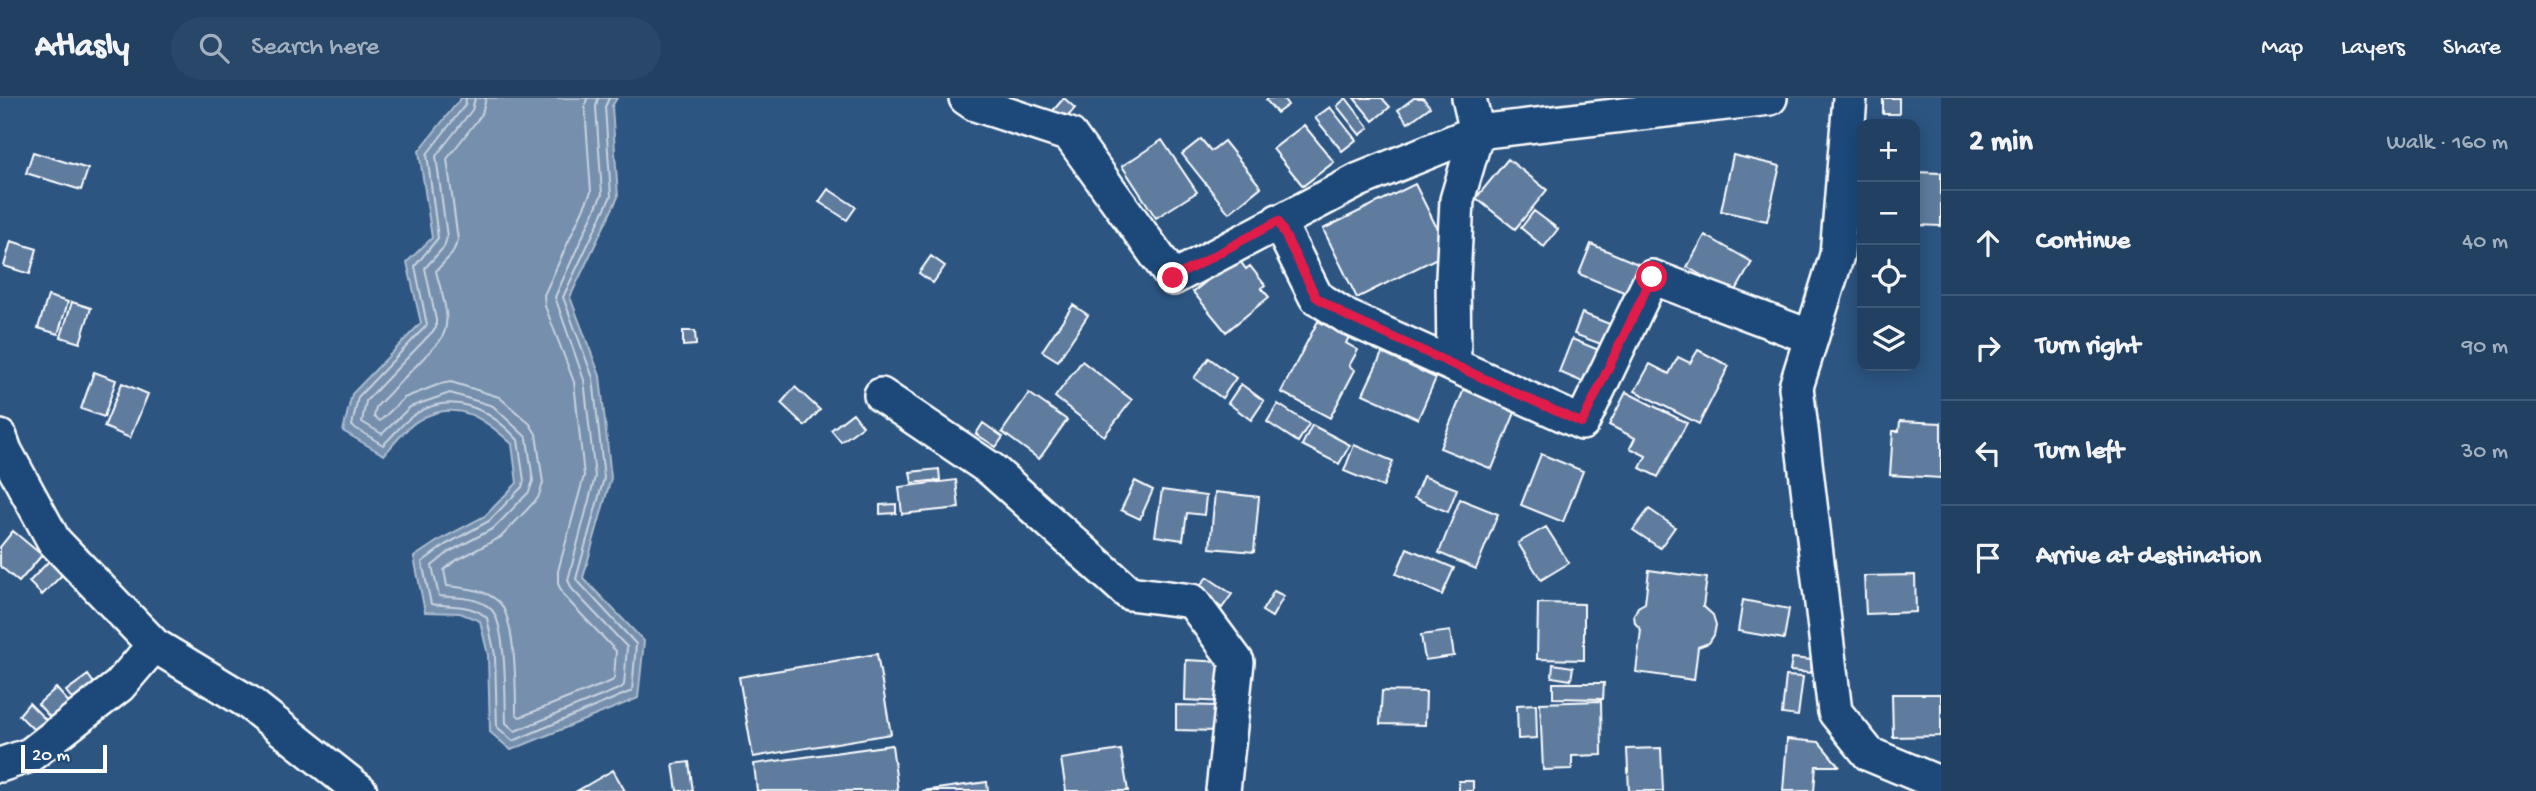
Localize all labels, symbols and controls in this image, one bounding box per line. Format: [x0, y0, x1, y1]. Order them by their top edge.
search box [171, 17, 661, 80]
text: Atlasly [35, 29, 129, 67]
icon: search [195, 29, 233, 67]
text: Search here [251, 33, 379, 64]
text: Map [2261, 34, 2303, 63]
text: Layers [2341, 34, 2405, 63]
text: Share [2443, 34, 2501, 63]
map controls [1857, 119, 1920, 371]
button: + [1857, 119, 1920, 182]
text: 2 min [1969, 126, 2033, 161]
text: Walk · 160 m [2386, 130, 2508, 157]
button: − [1857, 182, 1920, 245]
icon: ahead [1969, 224, 2007, 262]
text: Continue [2036, 227, 2130, 258]
text: 40 m [2462, 229, 2508, 256]
button: locate [1857, 245, 1920, 308]
route start [1636, 261, 1667, 292]
route end [1157, 262, 1188, 293]
button: layers [1857, 308, 1920, 371]
icon: right [1969, 329, 2007, 367]
text: Turn right [2036, 332, 2140, 363]
text: 90 m [2462, 334, 2508, 361]
icon: left [1969, 434, 2007, 472]
text: Turn left [2036, 437, 2124, 468]
text: 30 m [2461, 439, 2508, 466]
icon: arrive [1969, 539, 2007, 577]
text: Arrive at destination [2036, 542, 2261, 573]
scale bar [21, 742, 107, 774]
text: 20 m [32, 745, 70, 768]

